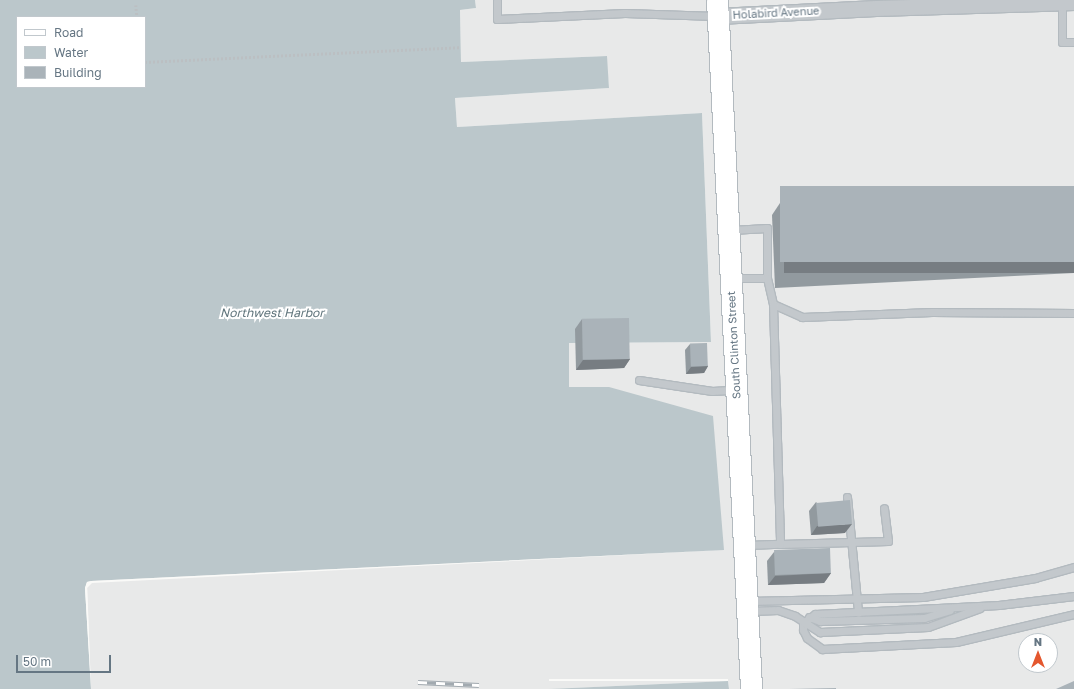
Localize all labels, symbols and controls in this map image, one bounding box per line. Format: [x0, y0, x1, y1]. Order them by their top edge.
street label: Holabird Avenue [732, 4, 820, 22]
legend [16, 16, 146, 88]
text: Road [54, 25, 83, 40]
text: Water [54, 45, 88, 60]
text: Building [54, 65, 102, 80]
street label: South Clinton Street [725, 291, 743, 399]
water label: Northwest Harbor [220, 306, 324, 320]
north arrow [1018, 633, 1058, 673]
text: N [1034, 635, 1042, 648]
scale bar [18, 647, 113, 673]
text: 50 m [23, 654, 51, 669]

